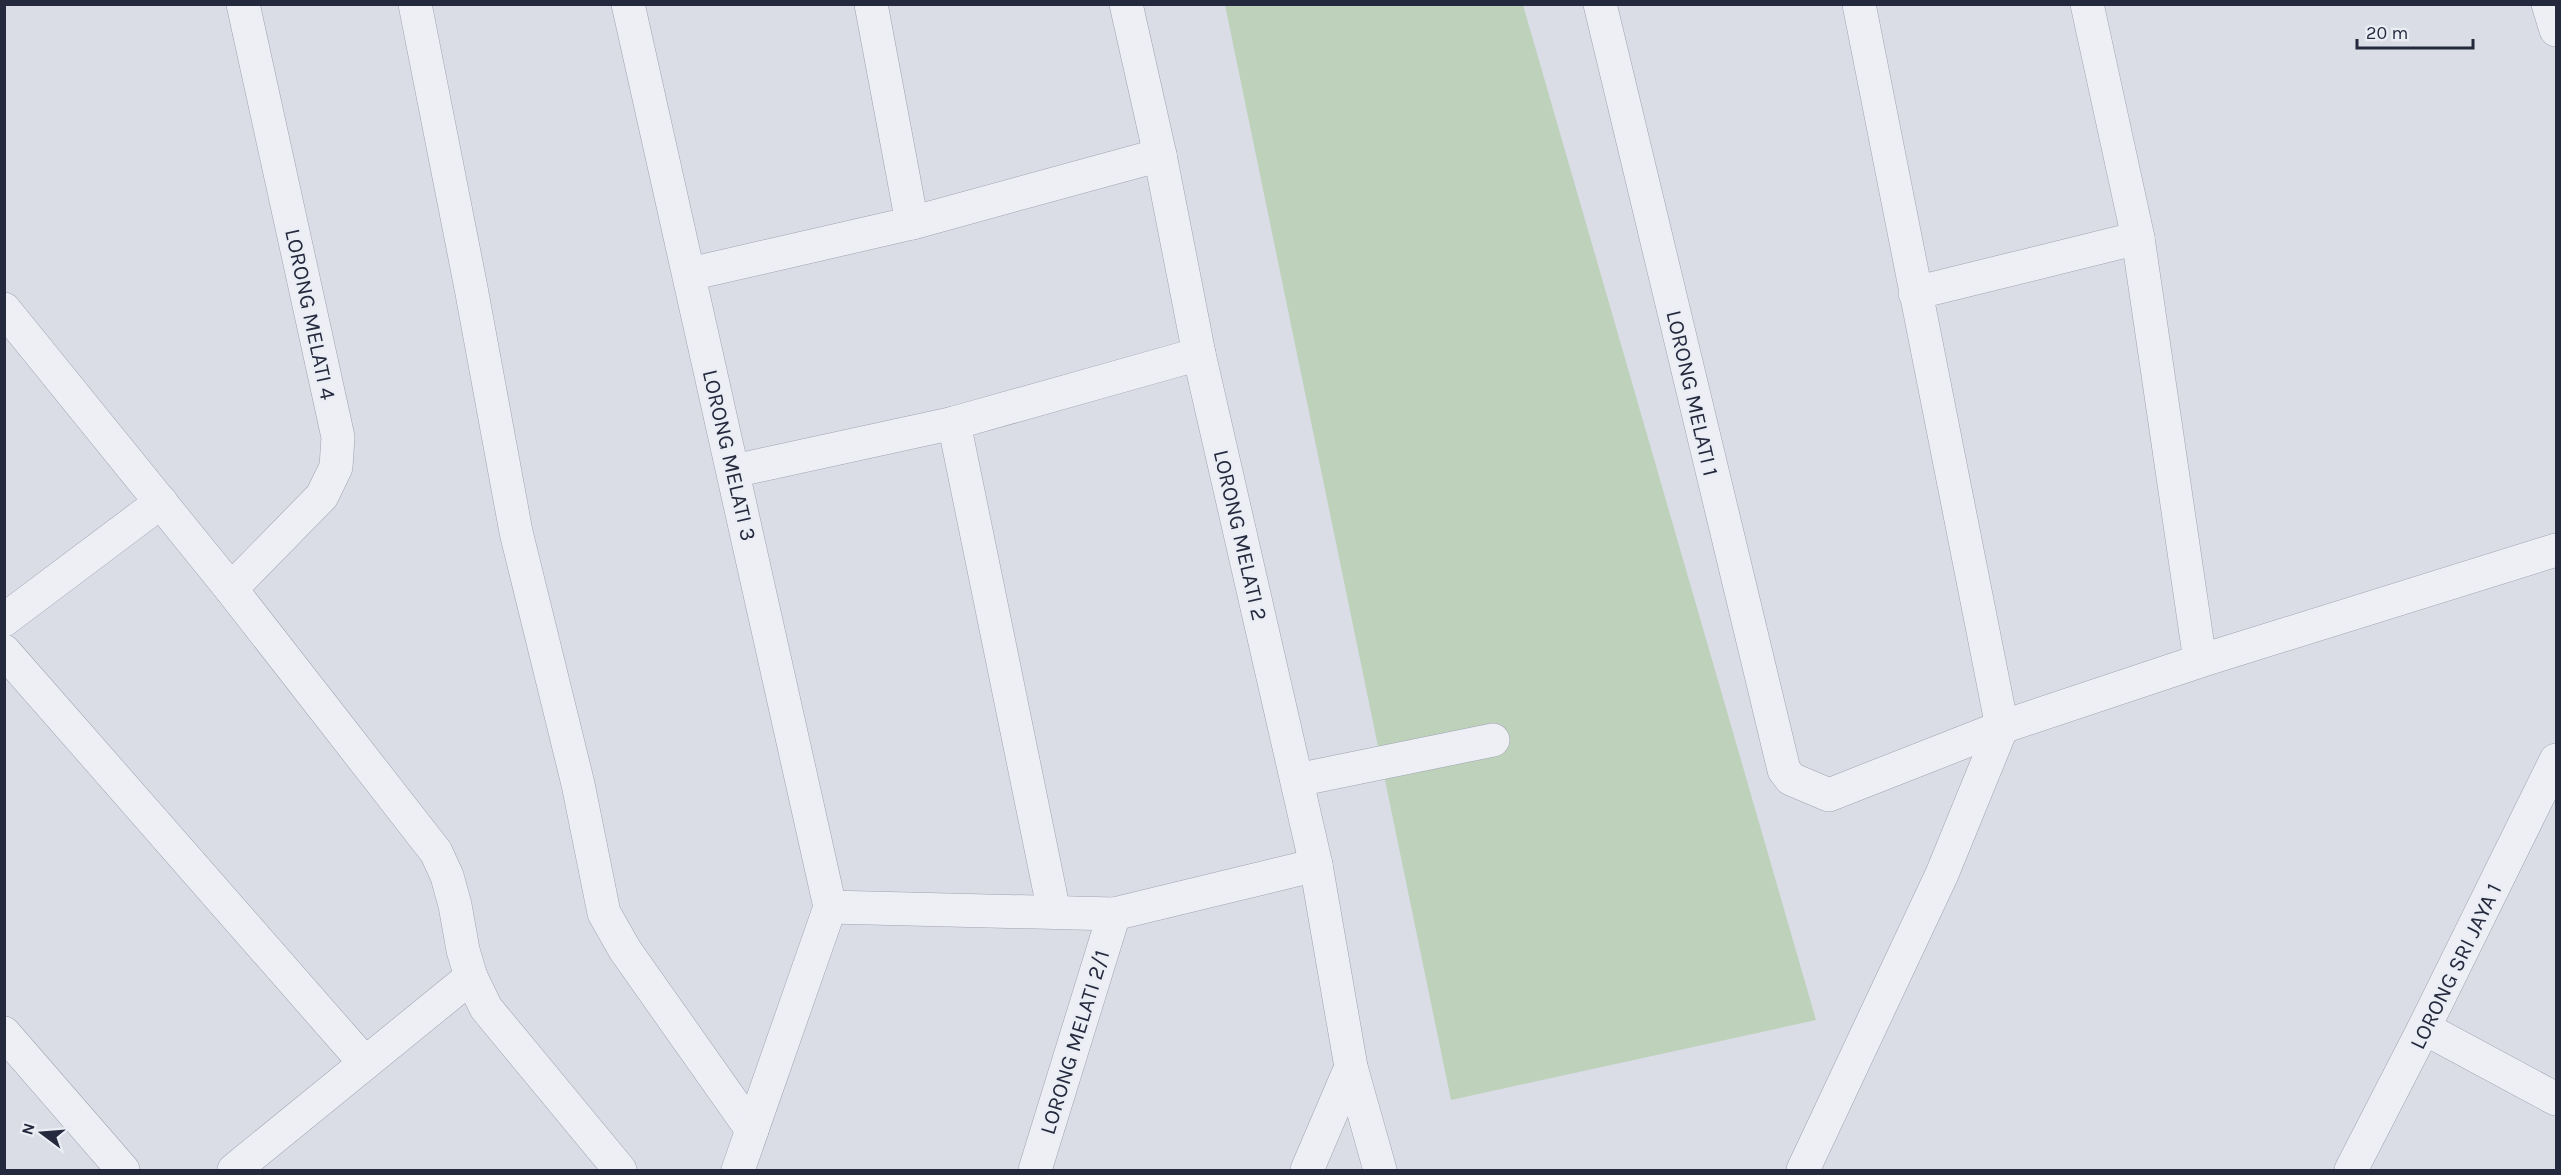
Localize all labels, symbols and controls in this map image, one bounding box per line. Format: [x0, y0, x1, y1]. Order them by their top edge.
scale bar [2357, 12, 2472, 50]
text: 20 m [2366, 22, 2408, 44]
street label: LORONG MELATI 4 [279, 226, 341, 402]
street label: LORONG MELATI 1 [1660, 308, 1724, 479]
street label: LORONG MELATI 3 [697, 367, 761, 543]
street label: LORONG MELATI 2 [1208, 447, 1272, 623]
street label: LORONG SRI JAYA 1 [2404, 879, 2507, 1054]
street label: LORONG MELATI 2/1 [1035, 947, 1115, 1138]
north arrow [12, 1103, 72, 1163]
text: N [17, 1121, 39, 1137]

